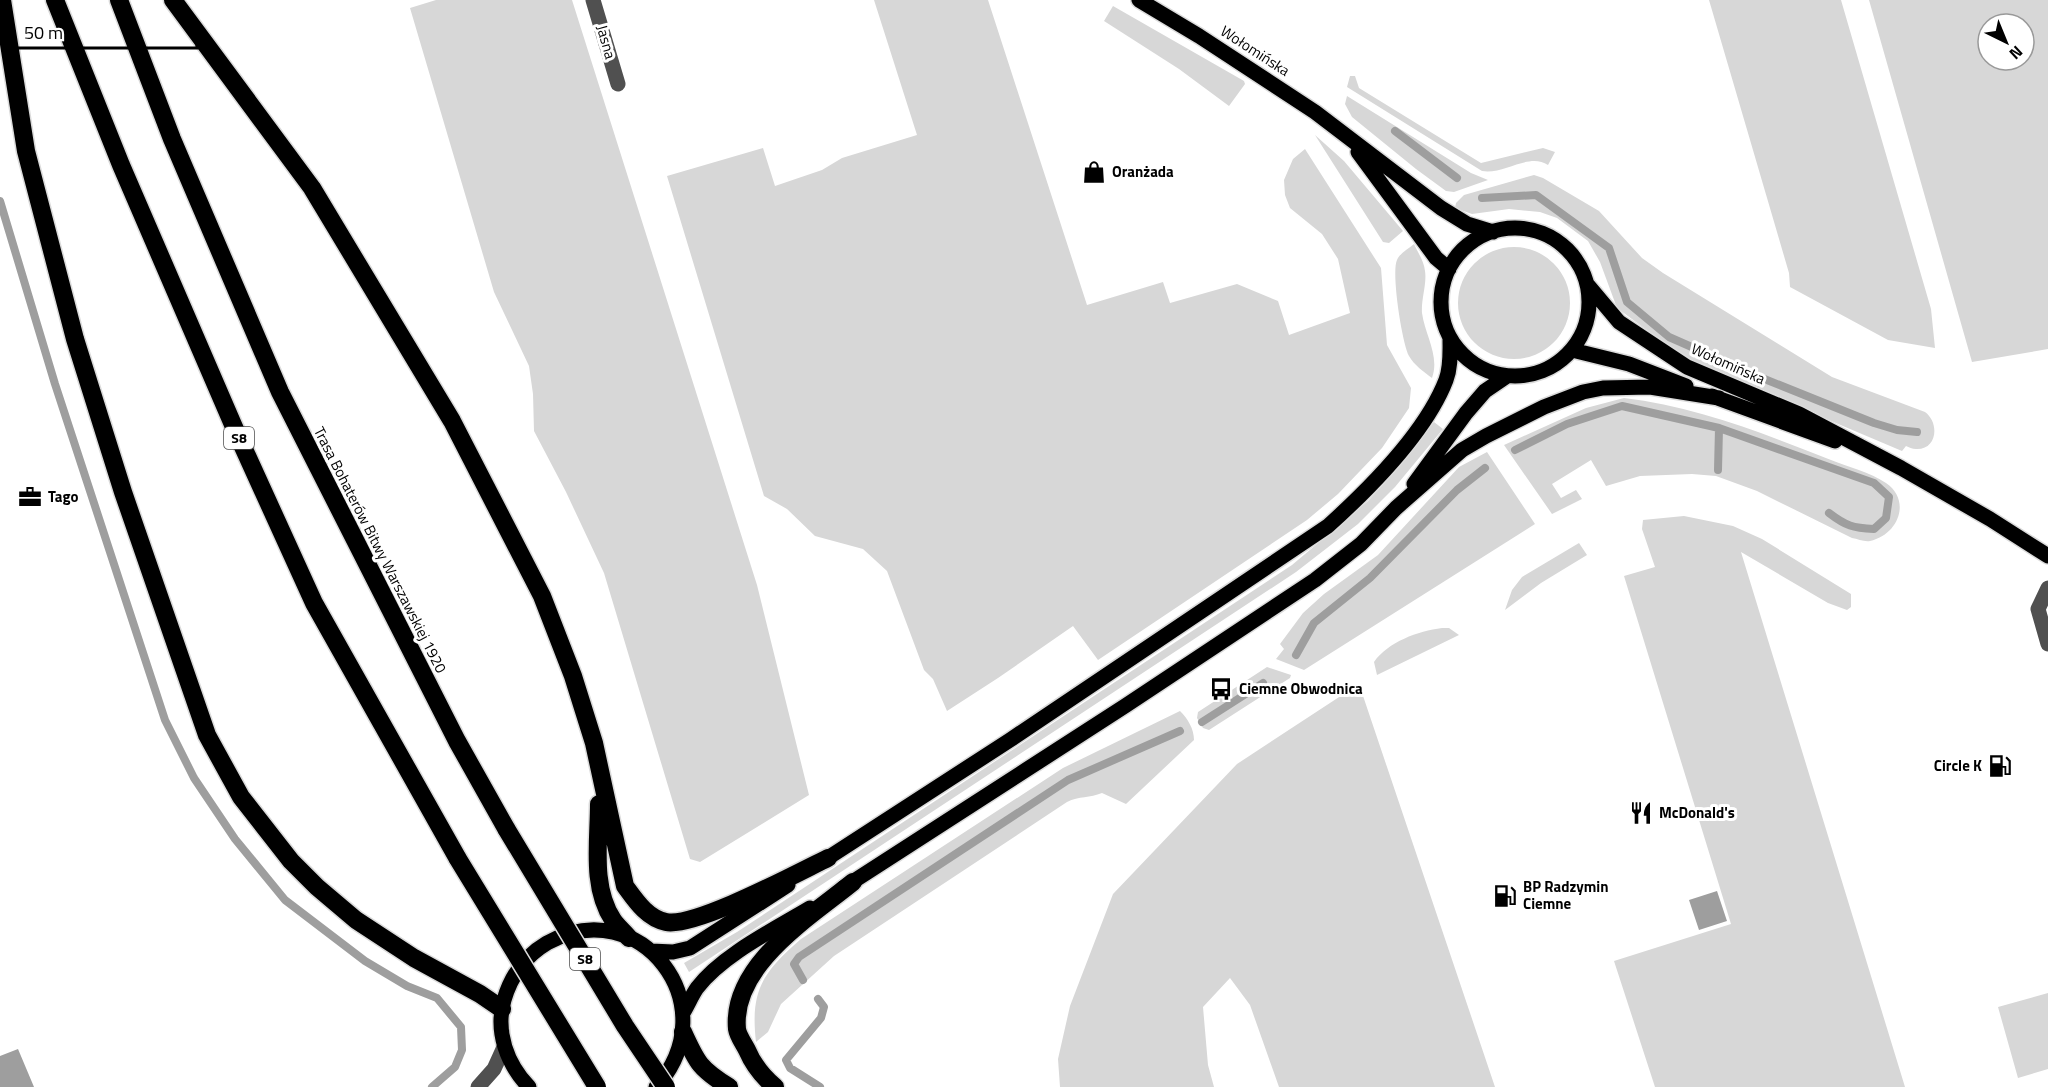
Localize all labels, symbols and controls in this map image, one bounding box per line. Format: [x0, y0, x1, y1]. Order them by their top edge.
scale bar [15, 12, 196, 50]
north arrow [1976, 12, 2036, 72]
text: 50 m [24, 19, 63, 46]
street label: Wołomińska [1216, 19, 1295, 82]
street label: Jasna [591, 22, 622, 62]
text: N [2004, 40, 2028, 66]
shop icon: Oranżada [1081, 159, 1107, 185]
place label: Oranżada [1112, 160, 1174, 183]
street label: Wołomińska [1687, 337, 1769, 390]
street label: Trasa Bohaterów Bitwy Warszawskiej 1920 [308, 423, 453, 677]
road number: S8 [224, 427, 254, 449]
office icon: Tago [17, 484, 43, 510]
place label: Tago [48, 485, 78, 508]
bus stop icon: Ciemne Obwodnica [1208, 676, 1234, 702]
place label: Ciemne Obwodnica [1239, 677, 1363, 700]
fuel station icon: Circle K [1987, 753, 2013, 779]
place label: Circle K [1934, 754, 1982, 777]
restaurant icon: McDonald's [1628, 800, 1654, 826]
place label: McDonald's [1659, 801, 1735, 824]
place label: BP Radzymin Ciemne [1523, 875, 1608, 915]
fuel station icon: BP Radzymin Ciemne [1492, 883, 1518, 909]
road number: S8 [570, 948, 600, 970]

